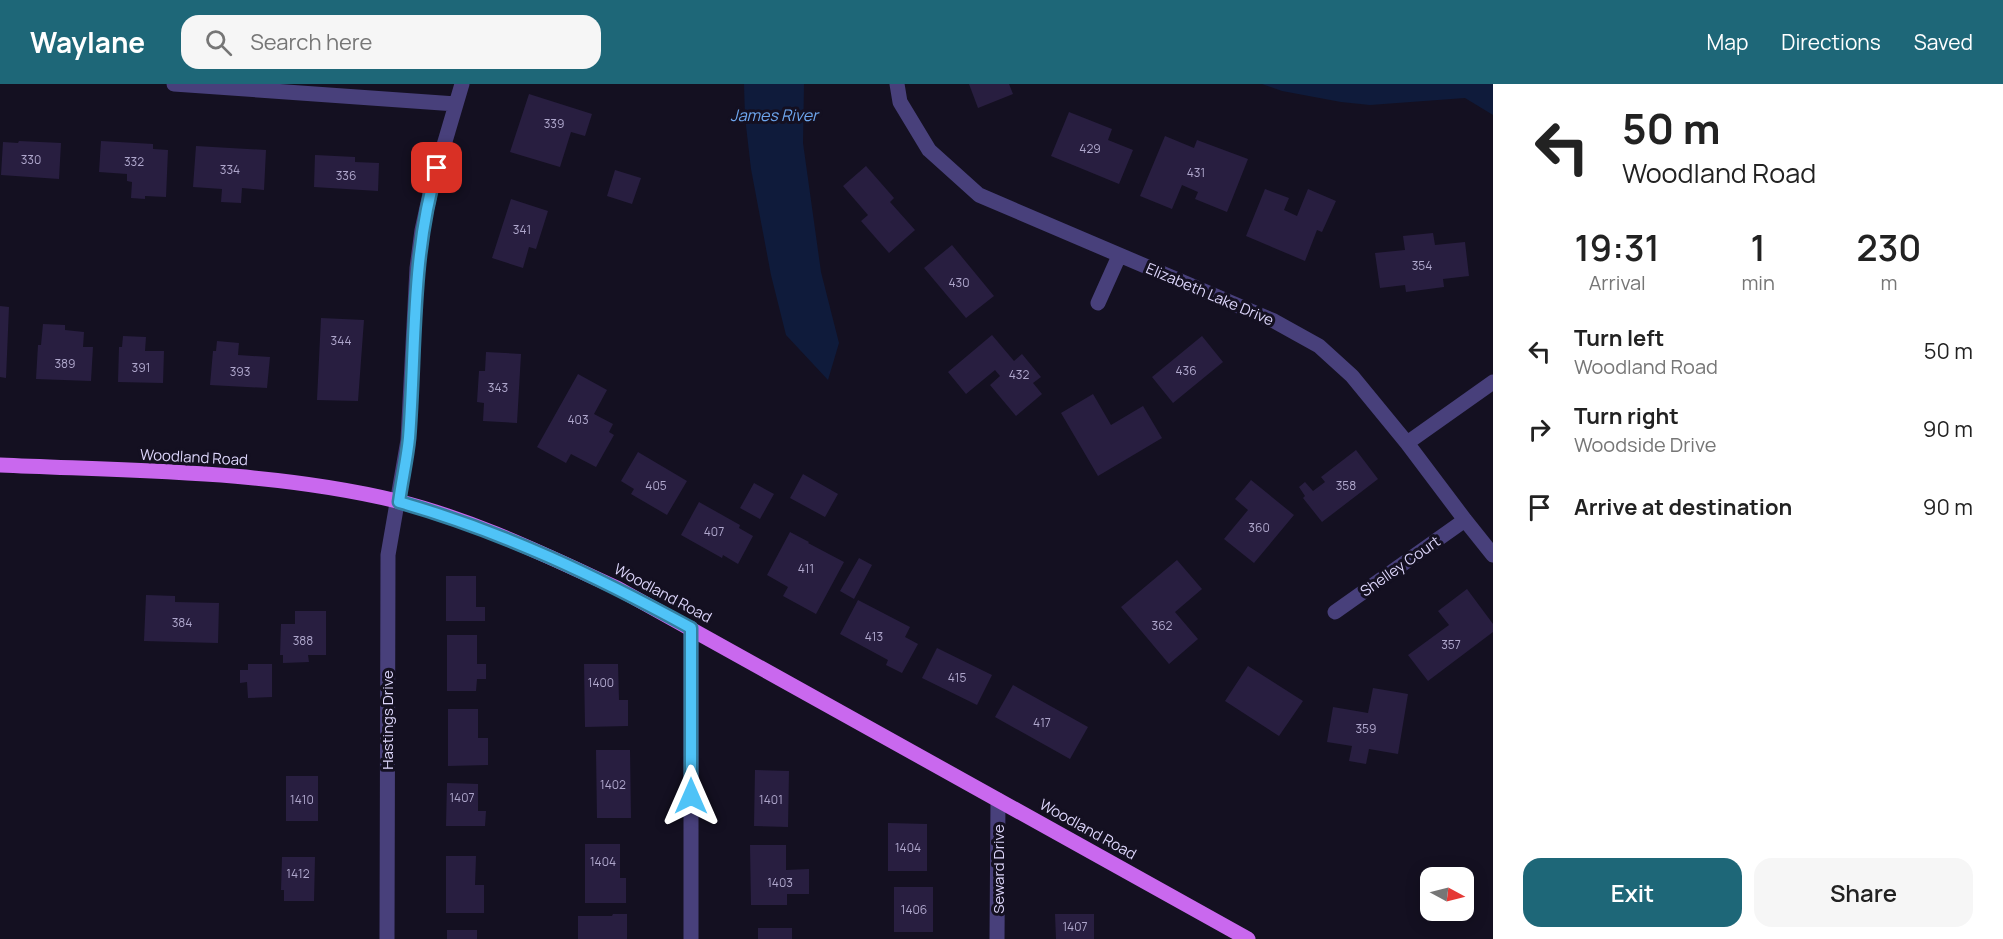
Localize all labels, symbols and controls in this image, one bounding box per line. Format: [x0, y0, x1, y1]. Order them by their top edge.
search box [181, 15, 601, 69]
text: Waylane [30, 23, 145, 61]
icon: search [202, 26, 235, 59]
text: Search here [250, 27, 372, 57]
text: Map [1707, 28, 1748, 56]
text: Directions [1781, 28, 1881, 56]
text: Saved [1914, 28, 1973, 56]
text: 50 m [1622, 99, 1720, 157]
water label: James River [730, 104, 820, 126]
icon: left [1523, 108, 1601, 186]
house number: 339 [544, 115, 564, 132]
house number: 429 [1079, 140, 1101, 157]
pin [411, 142, 462, 193]
house number: 330 [21, 151, 41, 168]
icon: arrive [420, 151, 453, 184]
house number: 332 [124, 153, 144, 170]
text: Woodland Road [1622, 154, 1816, 191]
house number: 334 [220, 161, 240, 178]
house number: 431 [1187, 164, 1205, 181]
house number: 336 [336, 167, 356, 184]
house number: 341 [513, 221, 531, 238]
text: 19:31 [1575, 223, 1660, 272]
text: 1 [1751, 223, 1766, 272]
text: 230 [1857, 223, 1921, 272]
house number: 354 [1412, 257, 1432, 274]
street label: Elizabeth Lake Drive [1143, 258, 1277, 331]
text: Arrival [1589, 269, 1646, 296]
text: min [1741, 269, 1775, 296]
text: m [1880, 269, 1897, 296]
house number: 430 [948, 274, 970, 291]
text: Turn left [1574, 323, 1664, 353]
house number: 344 [331, 332, 351, 349]
icon: left [1523, 335, 1556, 368]
text: 50 m [1924, 336, 1973, 366]
text: Woodland Road [1574, 353, 1718, 380]
house number: 389 [54, 355, 76, 372]
house number: 391 [132, 359, 150, 376]
house number: 436 [1175, 362, 1197, 379]
house number: 393 [230, 363, 250, 380]
house number: 432 [1009, 366, 1029, 383]
house number: 343 [488, 379, 508, 396]
text: Turn right [1574, 401, 1679, 431]
house number: 403 [567, 411, 589, 428]
icon: right [1523, 413, 1556, 446]
text: 90 m [1923, 414, 1973, 444]
text: Woodside Drive [1574, 431, 1717, 458]
street label: Woodland Road [140, 444, 248, 470]
house number: 405 [645, 477, 667, 494]
house number: 358 [1336, 477, 1356, 494]
icon: arrive [1523, 491, 1556, 524]
text: Arrive at destination [1574, 492, 1792, 522]
text: 90 m [1923, 492, 1973, 522]
house number: 360 [1248, 519, 1270, 536]
house number: 407 [704, 523, 724, 540]
street label: Shelley Court [1356, 531, 1444, 601]
street label: Woodland Road [610, 558, 716, 628]
house number: 411 [798, 560, 814, 577]
house number: 384 [172, 614, 192, 631]
house number: 362 [1152, 617, 1173, 634]
house number: 413 [865, 628, 883, 645]
house number: 388 [293, 632, 313, 649]
house number: 357 [1441, 636, 1461, 653]
house number: 415 [948, 669, 966, 686]
street label: Hastings Drive [377, 670, 398, 770]
house number: 1400 [588, 674, 614, 691]
house number: 417 [1033, 714, 1051, 731]
house number: 359 [1355, 720, 1377, 737]
position arrow [659, 764, 723, 828]
house number: 1402 [600, 776, 626, 793]
house number: 1407 [449, 789, 475, 806]
house number: 1410 [290, 791, 314, 808]
house number: 1401 [759, 791, 783, 808]
street label: Woodland Road [1036, 794, 1140, 864]
street label: Seward Drive [988, 824, 1009, 914]
house number: 1404 [895, 839, 921, 856]
house number: 1404 [590, 853, 616, 870]
button: Exit [1523, 858, 1742, 927]
button: Share [1754, 858, 1973, 927]
house number: 1412 [286, 865, 310, 882]
north arrow [1420, 867, 1474, 921]
map controls [1420, 867, 1474, 921]
house number: 1403 [767, 874, 793, 891]
house number: 1406 [901, 901, 927, 918]
house number: 1407 [1062, 918, 1088, 935]

